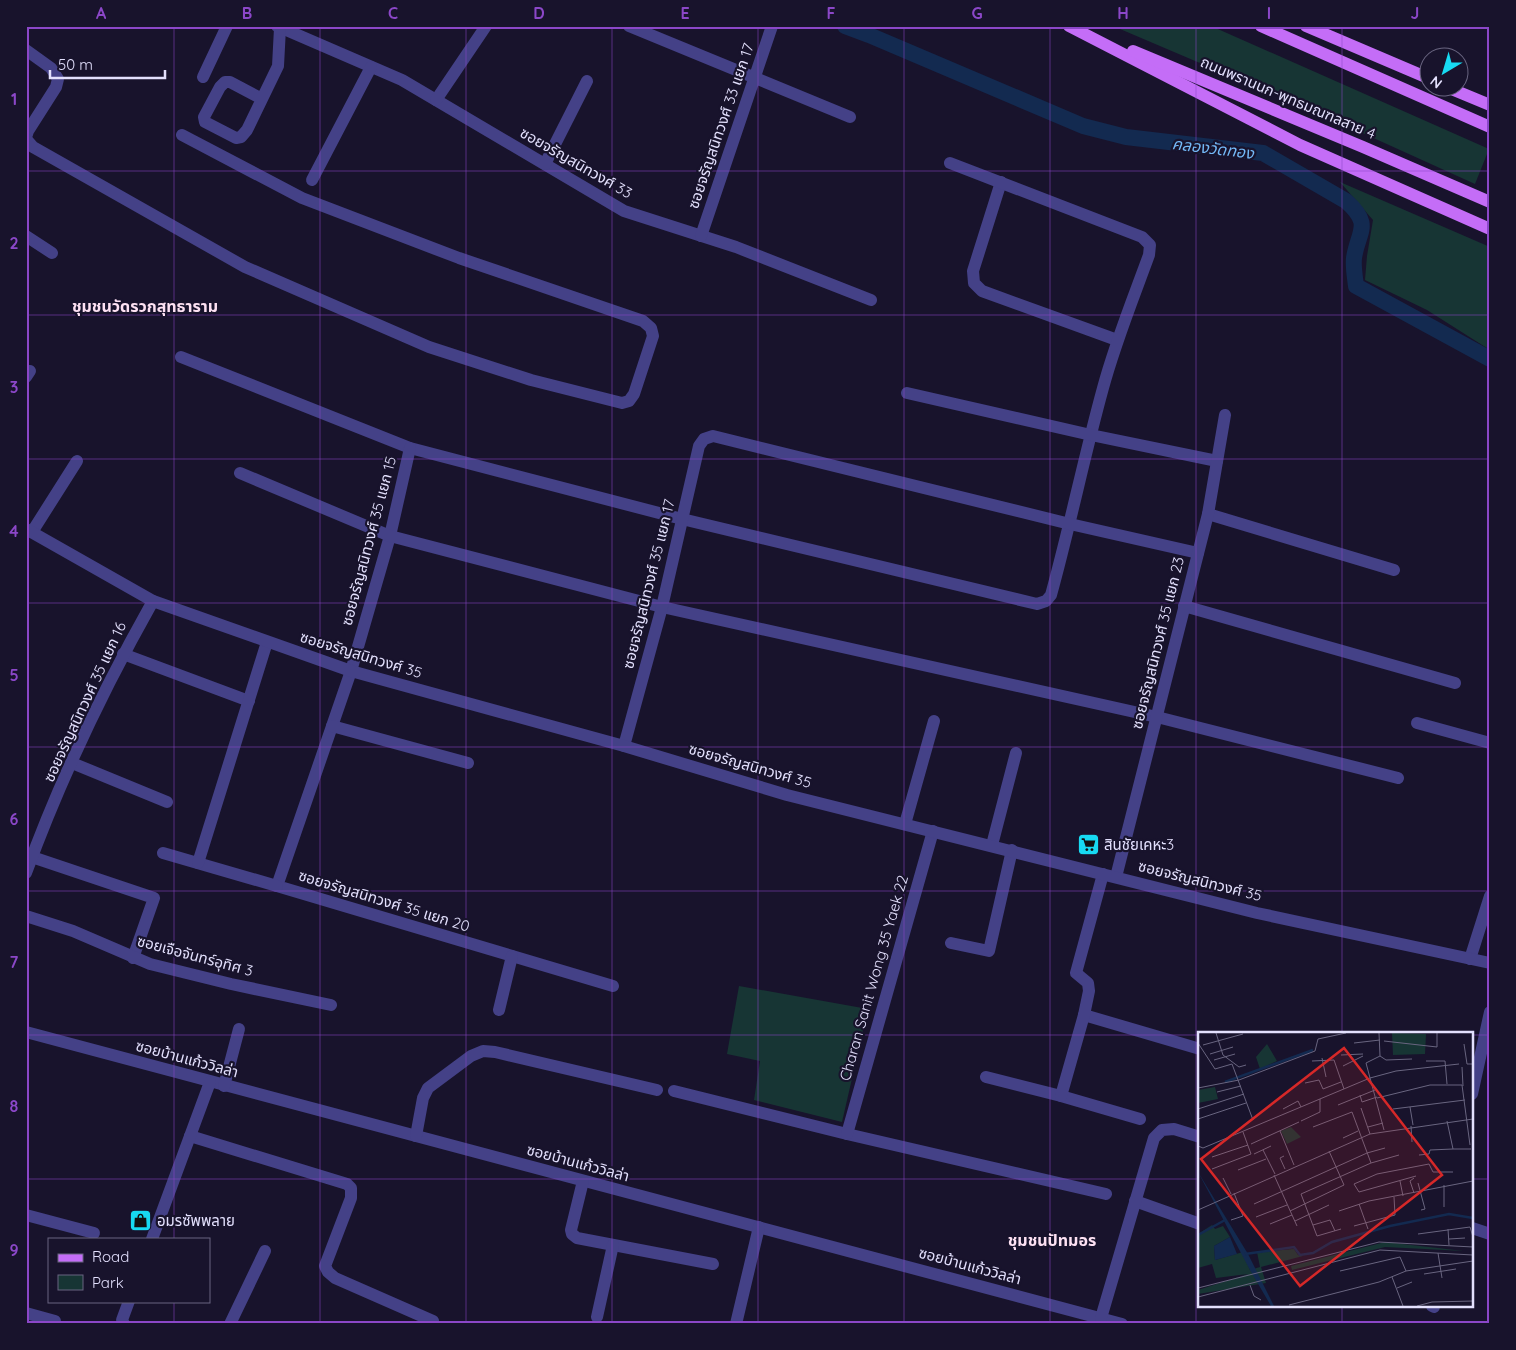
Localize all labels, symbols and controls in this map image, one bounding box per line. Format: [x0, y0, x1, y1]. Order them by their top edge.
text: A [96, 3, 107, 23]
text: B [242, 3, 252, 23]
text: C [388, 3, 398, 23]
text: D [533, 3, 545, 23]
text: E [680, 3, 690, 23]
text: F [827, 3, 836, 23]
text: G [971, 3, 983, 23]
text: H [1117, 3, 1129, 23]
text: I [1267, 3, 1271, 23]
text: J [1411, 3, 1419, 23]
street label: ซอยจรัญสนิทวงศ์ 33 แยก 17 [683, 40, 758, 211]
scale bar [50, 48, 165, 80]
north arrow [1418, 48, 1468, 98]
street label: ถนนพรานนก-พุทธมณฑลสาย 4 [1198, 52, 1379, 143]
text: 50 m [58, 55, 93, 74]
text: N [1426, 72, 1446, 93]
text: 1 [11, 89, 17, 109]
street label: ซอยจรัญสนิทวงศ์ 33 [517, 123, 636, 202]
water label: คลองวัดทอง [1171, 133, 1256, 163]
text: 2 [9, 233, 19, 253]
district label: ชุมชนวัดรวกสุทธาราม [72, 296, 218, 316]
text: 3 [10, 377, 18, 397]
street label: ซอยจรัญสนิทวงศ์ 35 แยก 15 [337, 454, 400, 628]
street label: ซอยจรัญสนิทวงศ์ 35 แยก 17 [618, 497, 679, 671]
text: 4 [9, 521, 19, 541]
street label: ซอยจรัญสนิทวงศ์ 35 แยก 23 [1127, 555, 1188, 731]
street label: ซอยจรัญสนิทวงศ์ 35 แยก 16 [39, 619, 130, 785]
street label: ซอยจรัญสนิทวงศ์ 35 [298, 627, 425, 682]
text: 5 [9, 665, 19, 685]
street label: ซอยจรัญสนิทวงศ์ 35 [687, 739, 814, 792]
text: 6 [10, 809, 19, 829]
supermarket icon: สินชัยเคหะ3 [1076, 833, 1100, 857]
place label: สินชัยเคหะ3 [1104, 835, 1174, 854]
street label: ซอยจรัญสนิทวงศ์ 35 [1136, 856, 1264, 905]
street label: ซอยจรัญสนิทวงศ์ 35 แยก 20 [296, 865, 472, 936]
street label: Charan Sanit Wong 35 Yaek 22 [835, 873, 912, 1083]
street label: ซอยเจือจันทร์อุทิศ 3 [135, 931, 255, 980]
text: 7 [10, 952, 19, 972]
inset map [1198, 1032, 1474, 1308]
street label: ซอยบ้านแก้ววิลล่า [134, 1036, 241, 1081]
text: 8 [10, 1096, 19, 1116]
street label: ซอยบ้านแก้ววิลล่า [525, 1140, 632, 1185]
shop icon: อมรซัพพลาย [129, 1209, 153, 1233]
place label: อมรซัพพลาย [157, 1211, 235, 1230]
district label: ชุมชนปัทมอร [1008, 1230, 1096, 1250]
legend [48, 1238, 210, 1302]
text: 9 [9, 1240, 19, 1260]
street label: ซอยบ้านแก้ววิลล่า [917, 1243, 1024, 1288]
text: Road [92, 1247, 129, 1266]
text: Park [92, 1273, 124, 1292]

